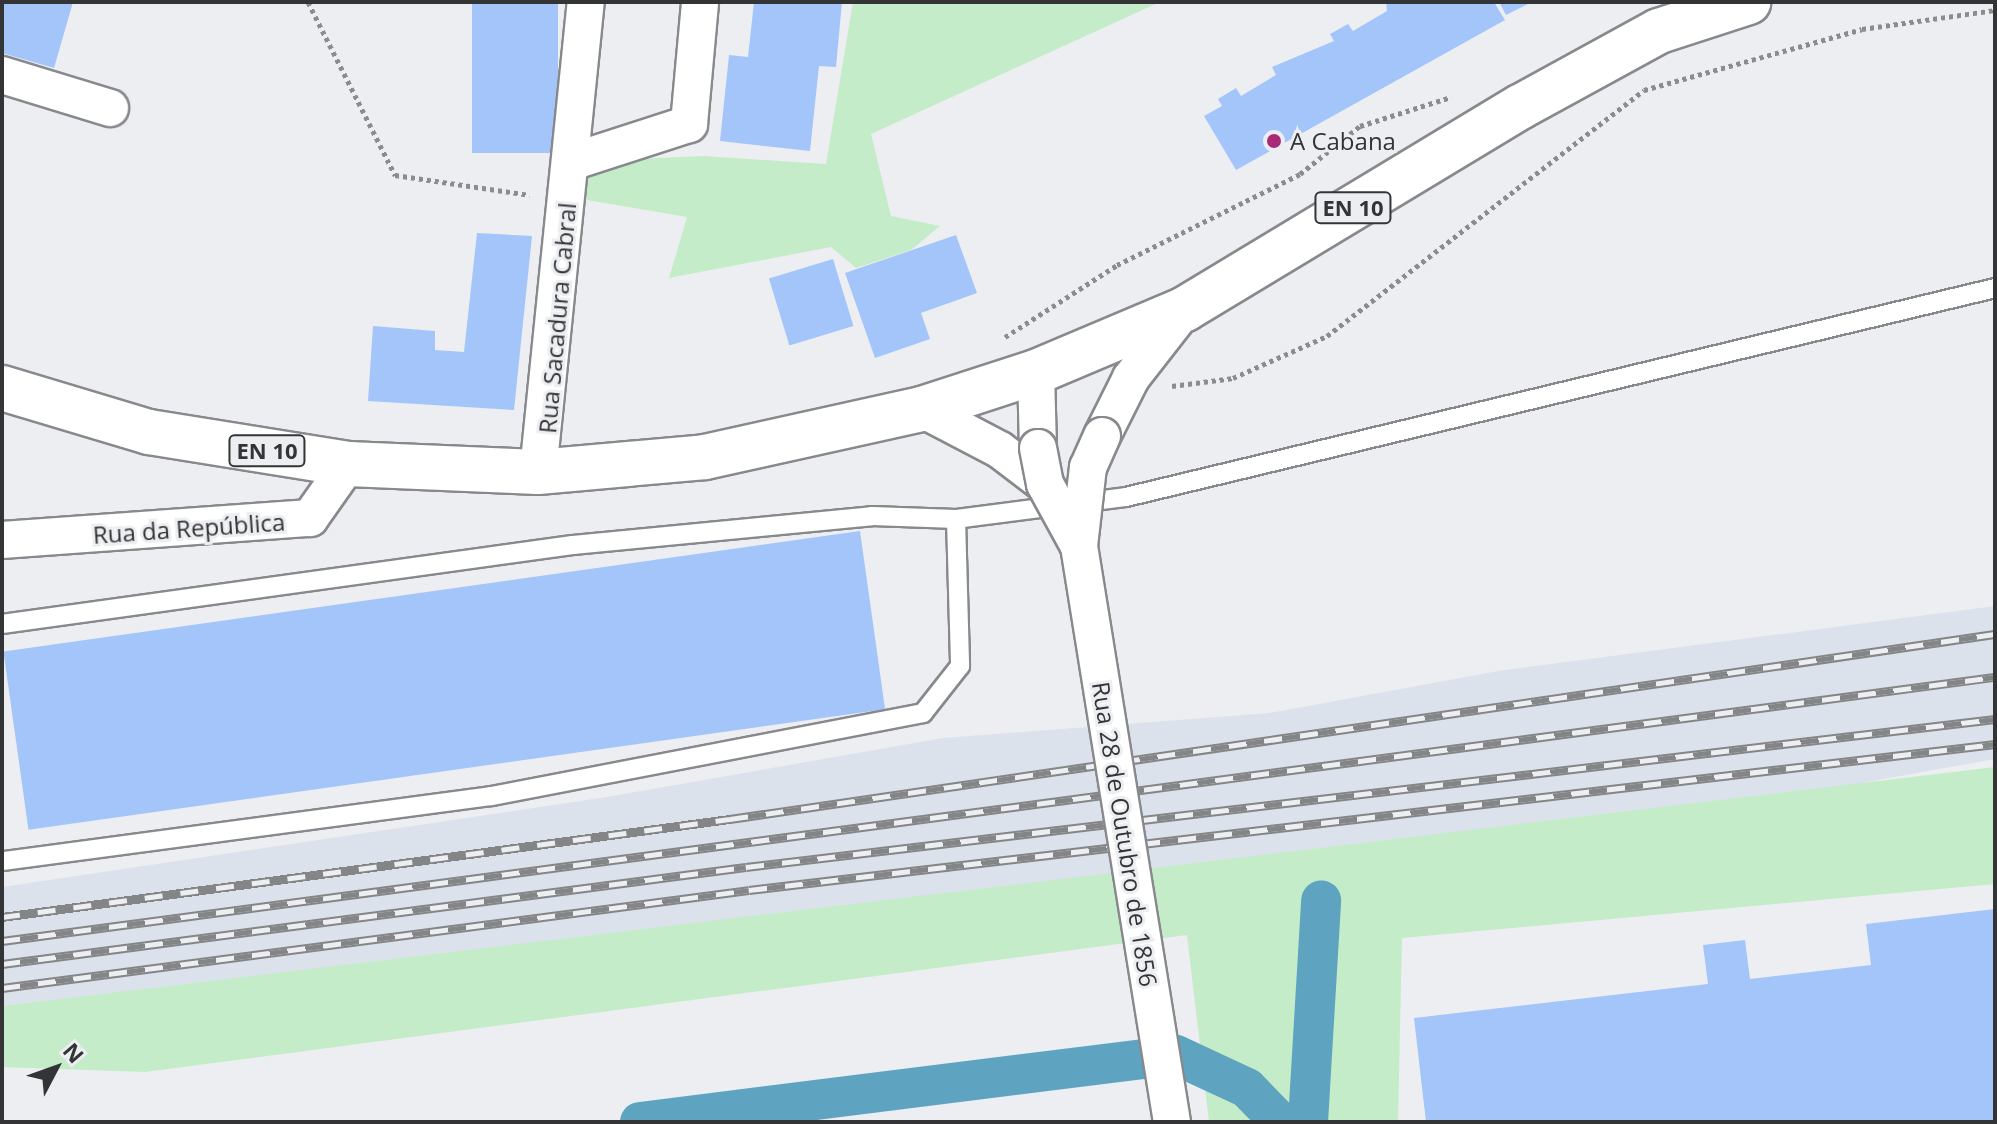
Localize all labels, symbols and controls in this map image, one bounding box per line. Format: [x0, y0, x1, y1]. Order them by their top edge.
place label: A Cabana [1290, 127, 1396, 155]
marker: A Cabana [1265, 132, 1283, 150]
road number: EN 10 [1313, 190, 1393, 226]
street label: Rua Sacadura Cabral [533, 201, 581, 435]
road number: EN 10 [227, 433, 307, 469]
street label: Rua da República [92, 507, 286, 549]
street label: Rua 28 de Outubro de 1856 [1087, 680, 1163, 988]
north arrow [16, 1028, 96, 1108]
text: N [57, 1036, 91, 1069]

